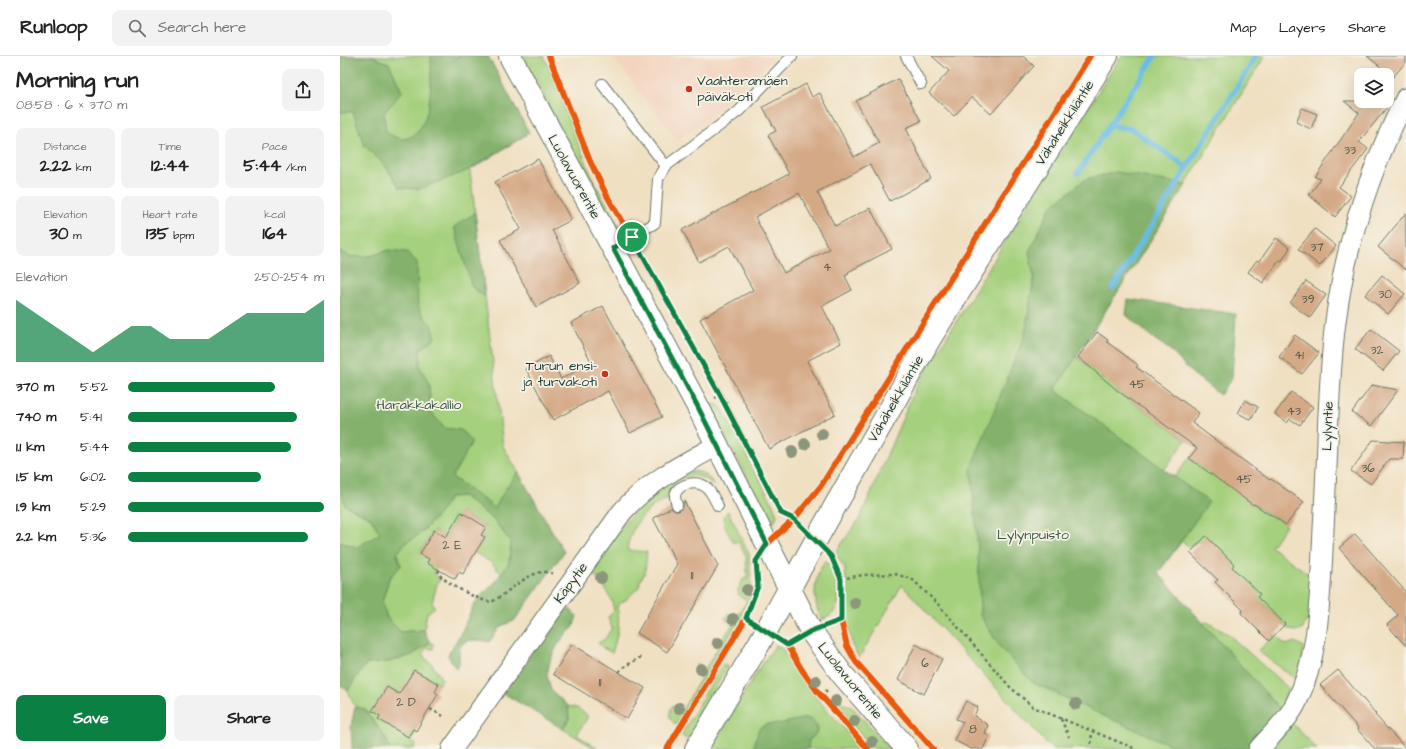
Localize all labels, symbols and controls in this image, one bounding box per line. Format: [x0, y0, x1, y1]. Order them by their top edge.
search box [112, 10, 392, 46]
text: Runloop [20, 14, 88, 41]
icon: search [126, 17, 148, 39]
text: Search here [158, 17, 246, 38]
text: Map [1230, 18, 1257, 38]
text: Layers [1279, 18, 1326, 38]
text: Share [1348, 18, 1386, 38]
text: Morning run [16, 65, 139, 96]
map controls [1354, 68, 1394, 108]
button: layers [1354, 68, 1394, 108]
button: share [282, 69, 324, 111]
place label: Vaahteramäen päiväkoti [697, 71, 788, 107]
street label: Vähäheikkiläntie [1031, 76, 1100, 170]
marker: Vaahteramäen päiväkoti [684, 84, 694, 94]
text: 08:58 · 6 × 370 m [16, 96, 128, 114]
street label: Luolavuorentie [542, 131, 606, 223]
text: Distance [44, 139, 87, 154]
text: Time [158, 139, 182, 154]
text: Pace [262, 139, 287, 154]
house number: 33 [1344, 142, 1356, 159]
text: 2.22 [40, 154, 71, 178]
text: 12:44 [151, 154, 189, 178]
text: 5:44 [243, 154, 281, 178]
text: km [71, 160, 91, 175]
text: /km [281, 160, 306, 175]
text: Elevation [44, 207, 87, 222]
text: Heart rate [142, 207, 198, 222]
text: kcal [264, 207, 285, 222]
pin [615, 220, 649, 254]
text: 30 [49, 222, 69, 246]
text: 135 [146, 222, 169, 246]
text: 164 [262, 222, 287, 246]
icon: arrive [621, 226, 643, 248]
text: m [69, 228, 82, 243]
text: bpm [169, 228, 194, 243]
house number: 37 [1310, 239, 1324, 256]
house number: 4 [823, 259, 831, 276]
text: Elevation [16, 268, 67, 286]
text: 250–254 m [254, 268, 324, 286]
house number: 30 [1378, 286, 1392, 303]
house number: 39 [1302, 291, 1315, 308]
house number: 32 [1371, 342, 1384, 359]
house number: 41 [1294, 347, 1304, 364]
street label: Vähäheikkiläntie [863, 351, 929, 446]
place label: Turun ensi- ja turvakoti [521, 356, 598, 392]
marker: Turun ensi- ja turvakoti [600, 369, 610, 379]
house number: 45 [1129, 376, 1146, 393]
text: 370 m [16, 378, 54, 396]
text: 5:52 [80, 378, 108, 396]
park label: Harakkakallio [377, 395, 462, 415]
street label: Lylyntie [1317, 400, 1339, 451]
house number: 43 [1287, 403, 1301, 420]
text: 740 m [16, 408, 56, 426]
text: 5:41 [80, 408, 102, 426]
text: 1.1 km [16, 438, 44, 456]
text: 5:44 [80, 438, 109, 456]
house number: 36 [1361, 460, 1375, 477]
text: 1.5 km [16, 468, 52, 486]
text: 6:02 [80, 468, 106, 486]
house number: 45 [1236, 471, 1253, 488]
text: 1.9 km [16, 498, 50, 516]
text: 5:29 [80, 498, 106, 516]
park label: Lylynpuisto [997, 525, 1069, 545]
text: 2.2 km [16, 528, 56, 546]
text: 5:36 [80, 528, 106, 546]
house number: 2 E [443, 537, 461, 554]
street label: Käpytie [549, 558, 593, 608]
house number: 11 [690, 567, 694, 584]
street label: Luolavuorentie [813, 638, 888, 724]
house number: 6 [921, 655, 929, 672]
house number: 11 [598, 674, 602, 691]
house number: 2 D [396, 694, 416, 711]
button: Save [16, 695, 166, 741]
button: Share [174, 695, 324, 741]
house number: 8 [969, 721, 977, 738]

